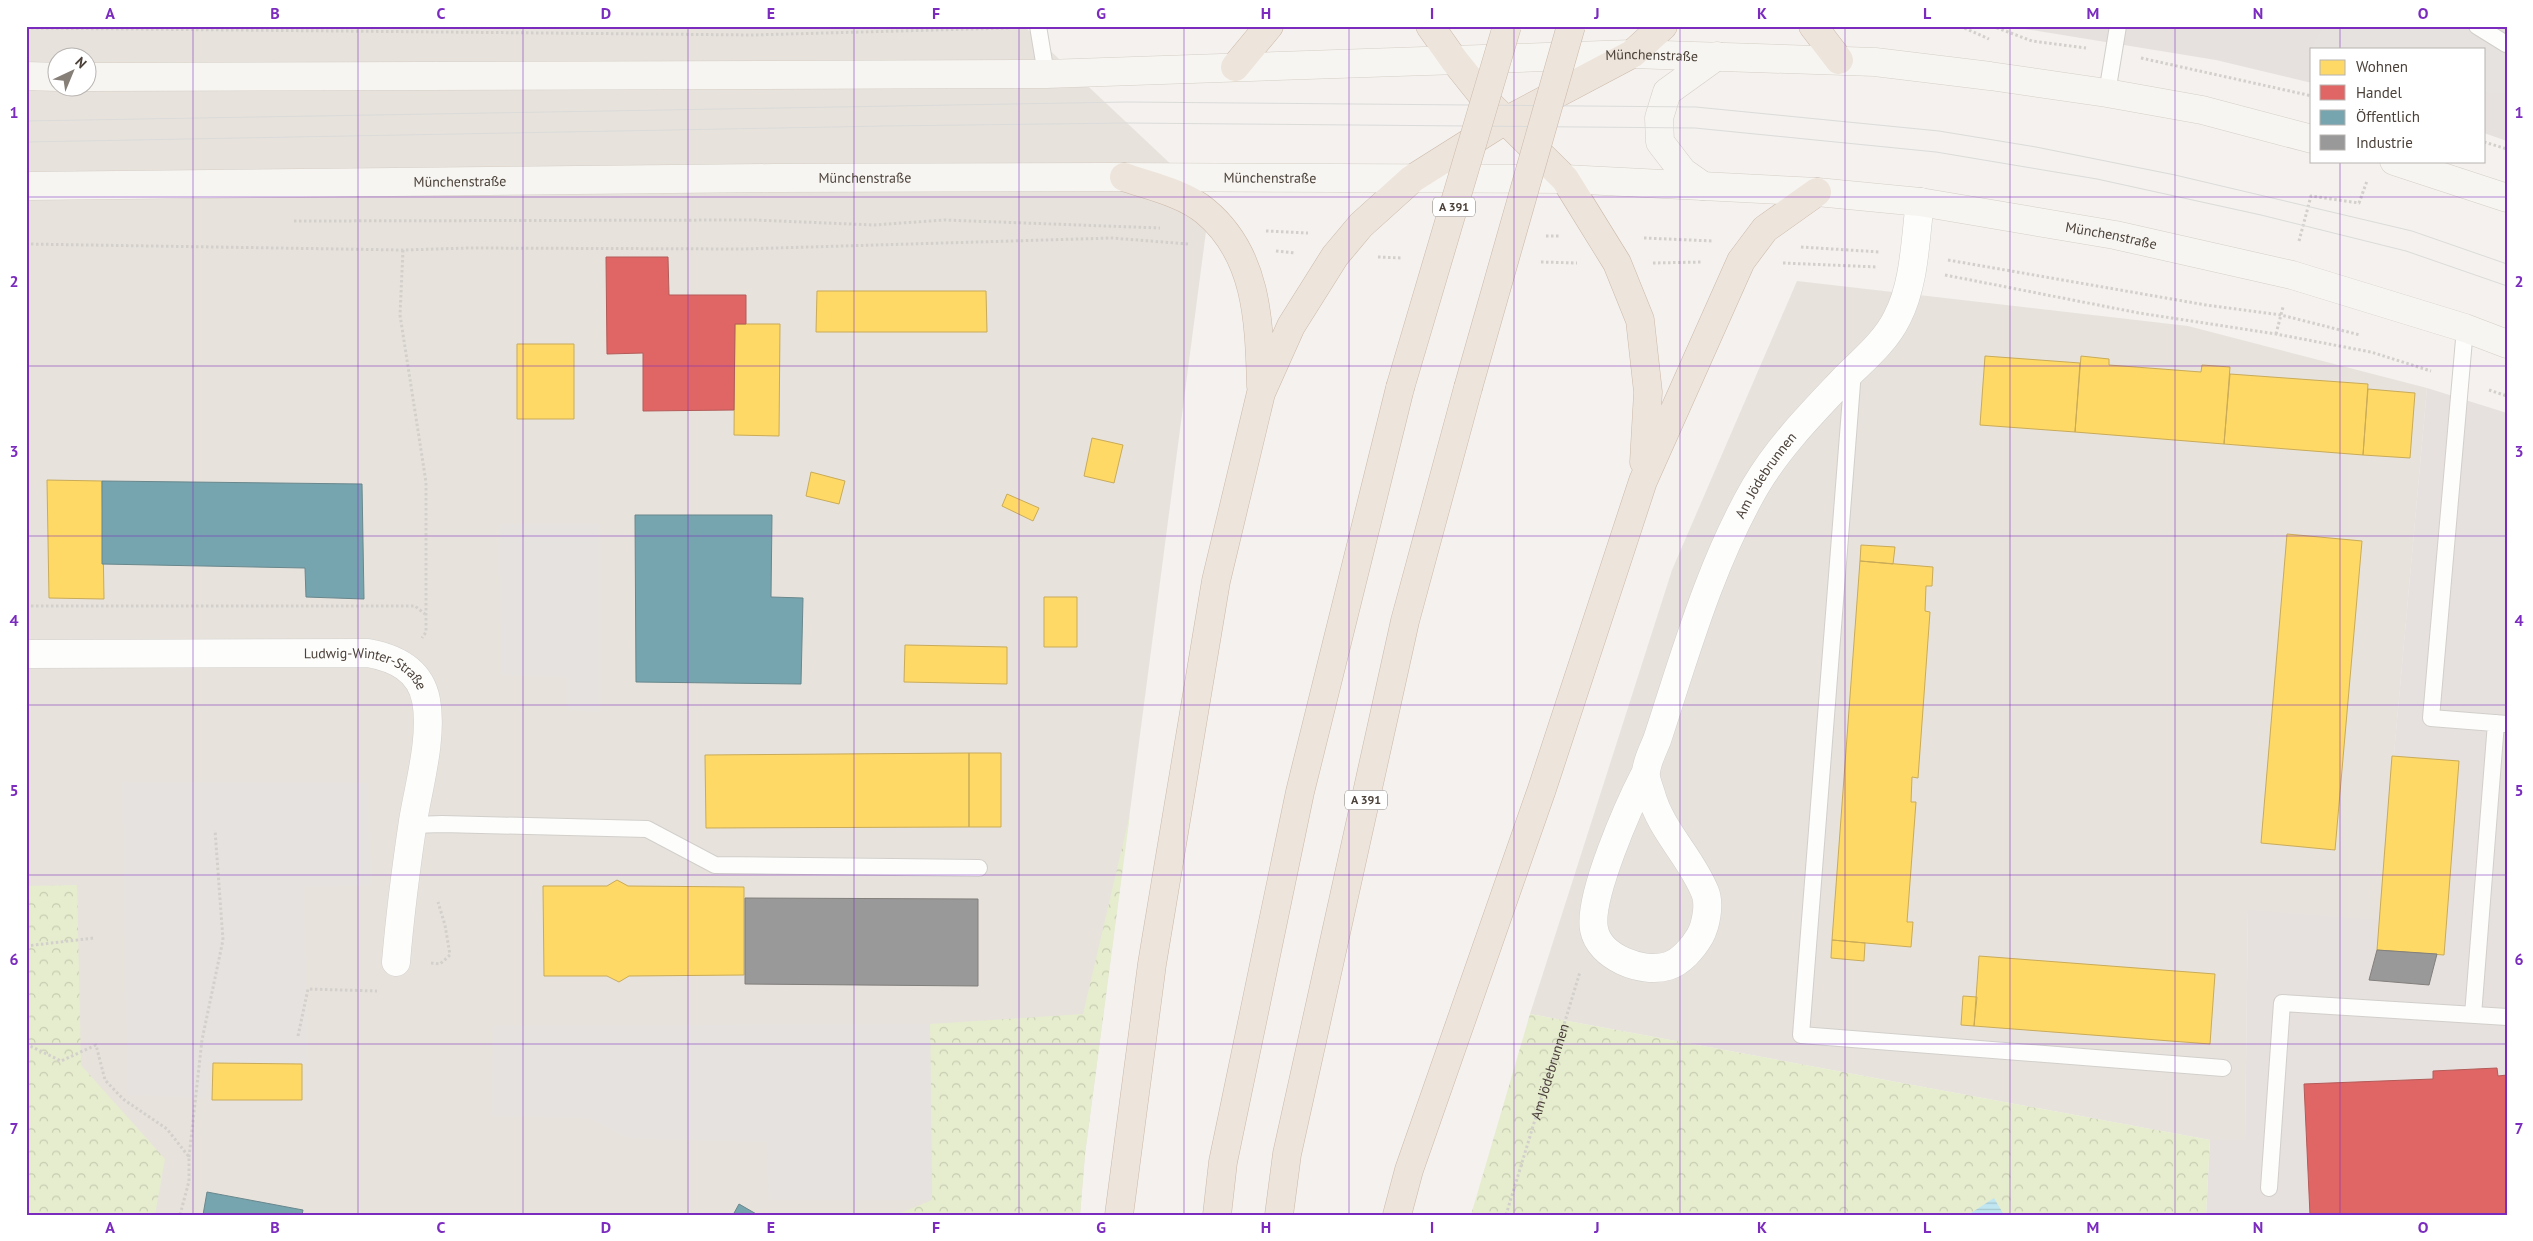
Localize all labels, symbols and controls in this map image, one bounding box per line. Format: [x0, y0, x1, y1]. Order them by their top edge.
text: A [105, 3, 115, 23]
text: B [270, 3, 280, 23]
text: C [437, 3, 446, 23]
text: D [601, 3, 611, 23]
text: E [767, 3, 775, 23]
text: F [932, 3, 940, 23]
text: G [1096, 3, 1106, 23]
text: H [1261, 3, 1271, 23]
text: I [1430, 3, 1434, 23]
text: J [1593, 3, 1600, 23]
text: K [1757, 3, 1767, 23]
text: L [1923, 3, 1932, 23]
text: M [2087, 3, 2099, 23]
text: N [2253, 3, 2263, 23]
text: O [2418, 3, 2429, 23]
street label: Münchenstraße [1605, 45, 1698, 65]
north arrow [48, 48, 98, 98]
legend [2310, 48, 2486, 162]
text: N [71, 53, 91, 72]
text: Wohnen [2356, 57, 2408, 76]
text: Handel [2356, 83, 2402, 102]
text: 1 [9, 102, 19, 122]
text: 1 [2514, 102, 2524, 122]
text: Öffentlich [2356, 107, 2420, 126]
text: Industrie [2356, 133, 2413, 152]
street label: Münchenstraße [818, 169, 911, 187]
street label: Münchenstraße [1223, 169, 1316, 187]
street label: Münchenstraße [413, 172, 507, 191]
road number: A 391 [1433, 198, 1475, 216]
street label: Münchenstraße [2064, 218, 2159, 253]
text: 2 [9, 271, 19, 291]
text: 2 [2514, 271, 2524, 291]
street label: Am Jödebrunnen [1731, 428, 1800, 521]
text: 3 [9, 441, 19, 461]
text: 3 [2514, 441, 2524, 461]
text: 4 [9, 610, 19, 630]
text: 4 [2514, 610, 2524, 630]
street label: Ludwig-Winter-Straße [304, 644, 431, 693]
text: 5 [9, 780, 19, 800]
text: 5 [2514, 780, 2524, 800]
road number: A 391 [1345, 790, 1387, 810]
text: 6 [9, 949, 19, 969]
text: 6 [2514, 949, 2524, 969]
street label: Am Jödebrunnen [1527, 1021, 1573, 1122]
text: 7 [9, 1118, 19, 1138]
text: 7 [2514, 1118, 2524, 1138]
text: A [105, 1217, 115, 1237]
text: B [270, 1217, 280, 1237]
text: C [437, 1217, 446, 1237]
text: D [601, 1217, 611, 1237]
text: E [767, 1217, 775, 1237]
text: F [932, 1217, 940, 1237]
text: G [1096, 1217, 1106, 1237]
text: H [1261, 1217, 1271, 1237]
text: I [1430, 1217, 1434, 1237]
text: J [1593, 1217, 1600, 1237]
text: K [1757, 1217, 1767, 1237]
text: L [1923, 1217, 1932, 1237]
text: M [2087, 1217, 2099, 1237]
text: N [2253, 1217, 2263, 1237]
text: O [2418, 1217, 2429, 1237]

